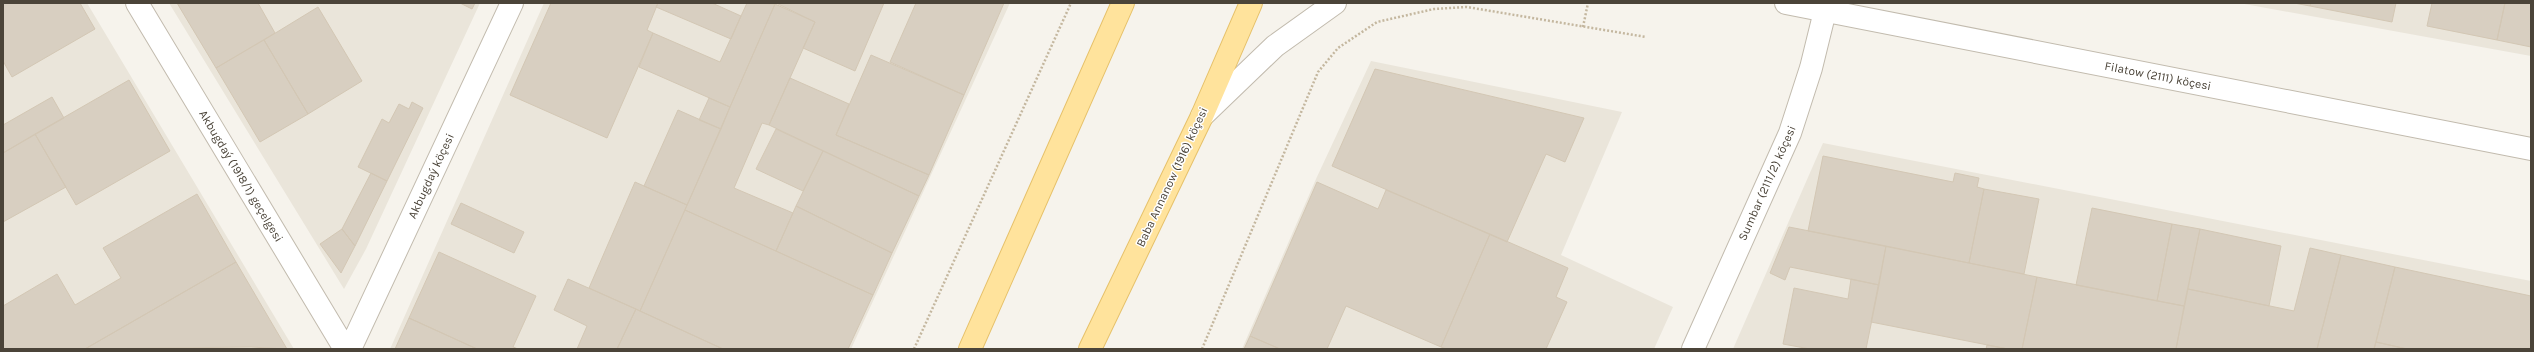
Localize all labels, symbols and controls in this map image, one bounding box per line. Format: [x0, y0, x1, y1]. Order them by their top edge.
street label: Filatow (2111) köçesi [2104, 59, 2212, 93]
street label: Baba Annanow (1916) köçesi [1133, 105, 1211, 249]
street label: Akbugdaý (1918/1) geçelgesi [196, 108, 286, 244]
street label: Sumbar (2111/2) köçesi [1735, 123, 1799, 243]
street label: Akbugdaý köçesi [405, 131, 457, 221]

